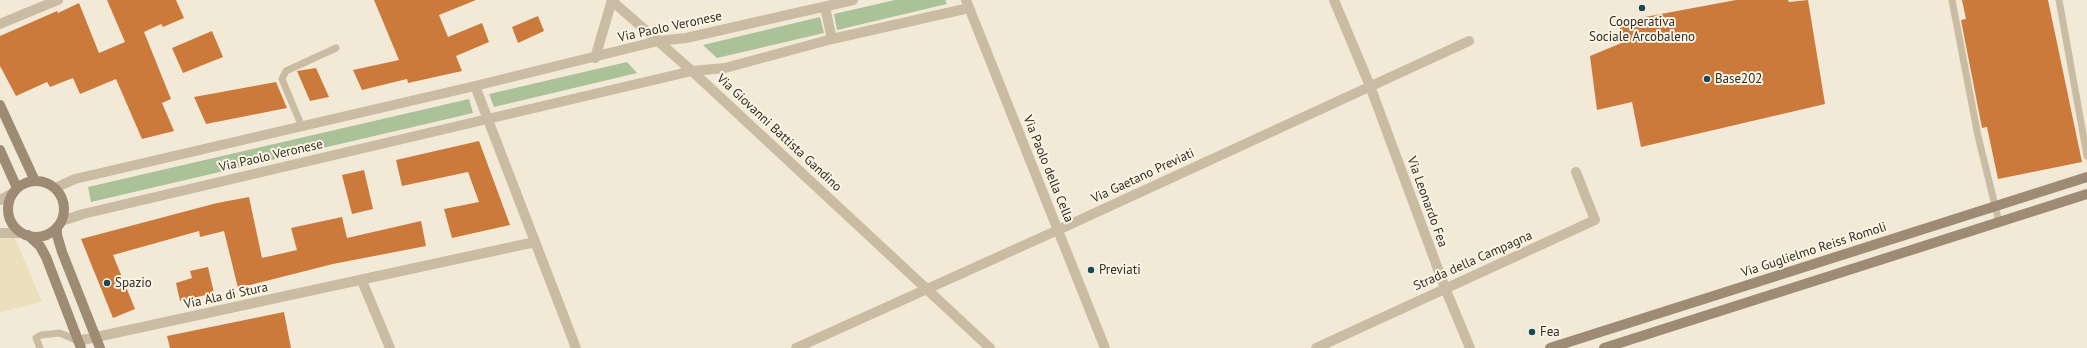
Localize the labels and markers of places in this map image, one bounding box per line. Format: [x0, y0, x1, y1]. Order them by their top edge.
marker: Cooperativa Sociale Arcobaleno [1637, 3, 1647, 13]
place label: Cooperativa Sociale Arcobaleno [1589, 14, 1695, 45]
place label: Base202 [1715, 71, 1762, 87]
marker: Base202 [1702, 74, 1712, 84]
place label: Previati [1099, 262, 1141, 278]
marker: Previati [1086, 265, 1096, 275]
place label: Spazio [115, 275, 152, 291]
marker: Spazio [102, 278, 112, 288]
place label: Fea [1540, 324, 1560, 340]
marker: Fea [1527, 327, 1537, 337]

